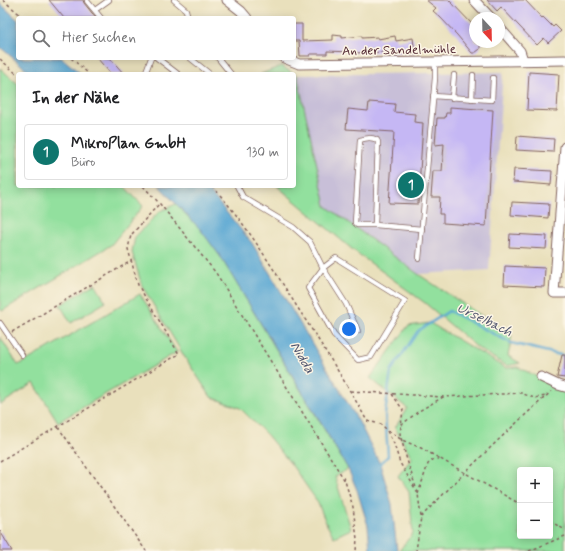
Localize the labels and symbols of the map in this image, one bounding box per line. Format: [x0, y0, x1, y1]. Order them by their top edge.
north arrow [469, 12, 505, 48]
street label: An der Sandelmühle [342, 41, 456, 60]
pin: 1 [398, 170, 424, 200]
water label: Urselbach [454, 299, 515, 341]
your location [339, 319, 359, 339]
water label: Nidda [286, 338, 318, 377]

